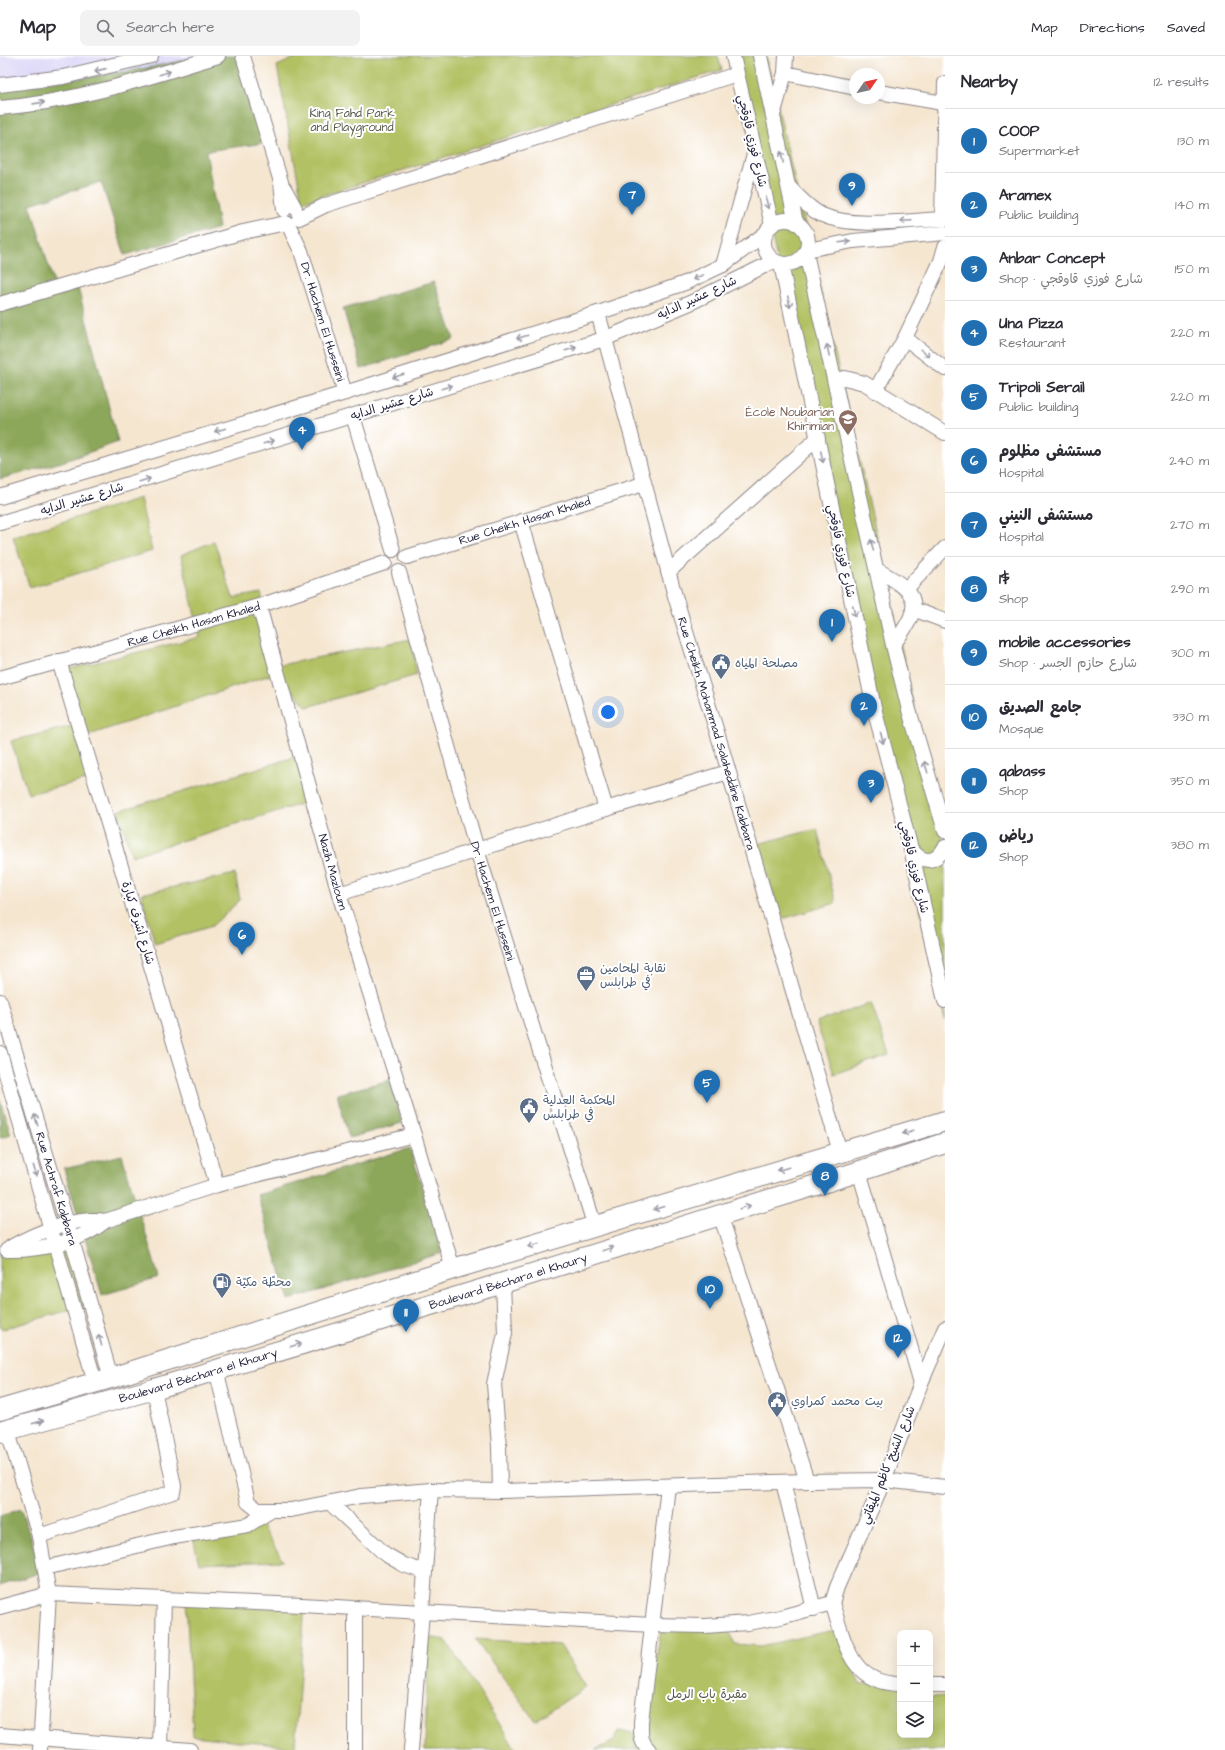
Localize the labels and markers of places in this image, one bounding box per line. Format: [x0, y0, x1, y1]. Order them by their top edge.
pin: 9 [839, 173, 865, 206]
pin: 7 [619, 182, 645, 215]
place label: École Noubarian Khirimian [746, 404, 834, 435]
school or university icon: École Noubarian Khirimian [837, 408, 859, 436]
pin: 4 [289, 417, 315, 450]
pin: 1 [819, 609, 845, 642]
public building icon: مصلحة المياه [710, 652, 732, 680]
place label: مصلحة المياه [735, 655, 798, 672]
pin: 2 [851, 693, 877, 726]
pin: 3 [858, 770, 884, 803]
pin: 6 [229, 922, 255, 955]
place label: نقابة المحامين في طرابلس [600, 960, 666, 991]
office icon: نقابة المحامين في طرابلس [575, 964, 597, 992]
pin: 5 [694, 1070, 720, 1103]
place label: المحكمة العدلية في طرابلس [543, 1092, 615, 1123]
public building icon: المحكمة العدلية في طرابلس [518, 1096, 540, 1124]
pin: 8 [812, 1163, 838, 1196]
fuel station icon: محطّة مكيّة [211, 1271, 233, 1299]
place label: محطّة مكيّة [236, 1274, 291, 1291]
pin: 10 [697, 1276, 723, 1309]
pin: 11 [393, 1299, 419, 1332]
pin: 12 [885, 1325, 911, 1358]
public building icon: بيت محمد كمراوي [766, 1390, 788, 1418]
place label: بيت محمد كمراوي [791, 1393, 883, 1410]

